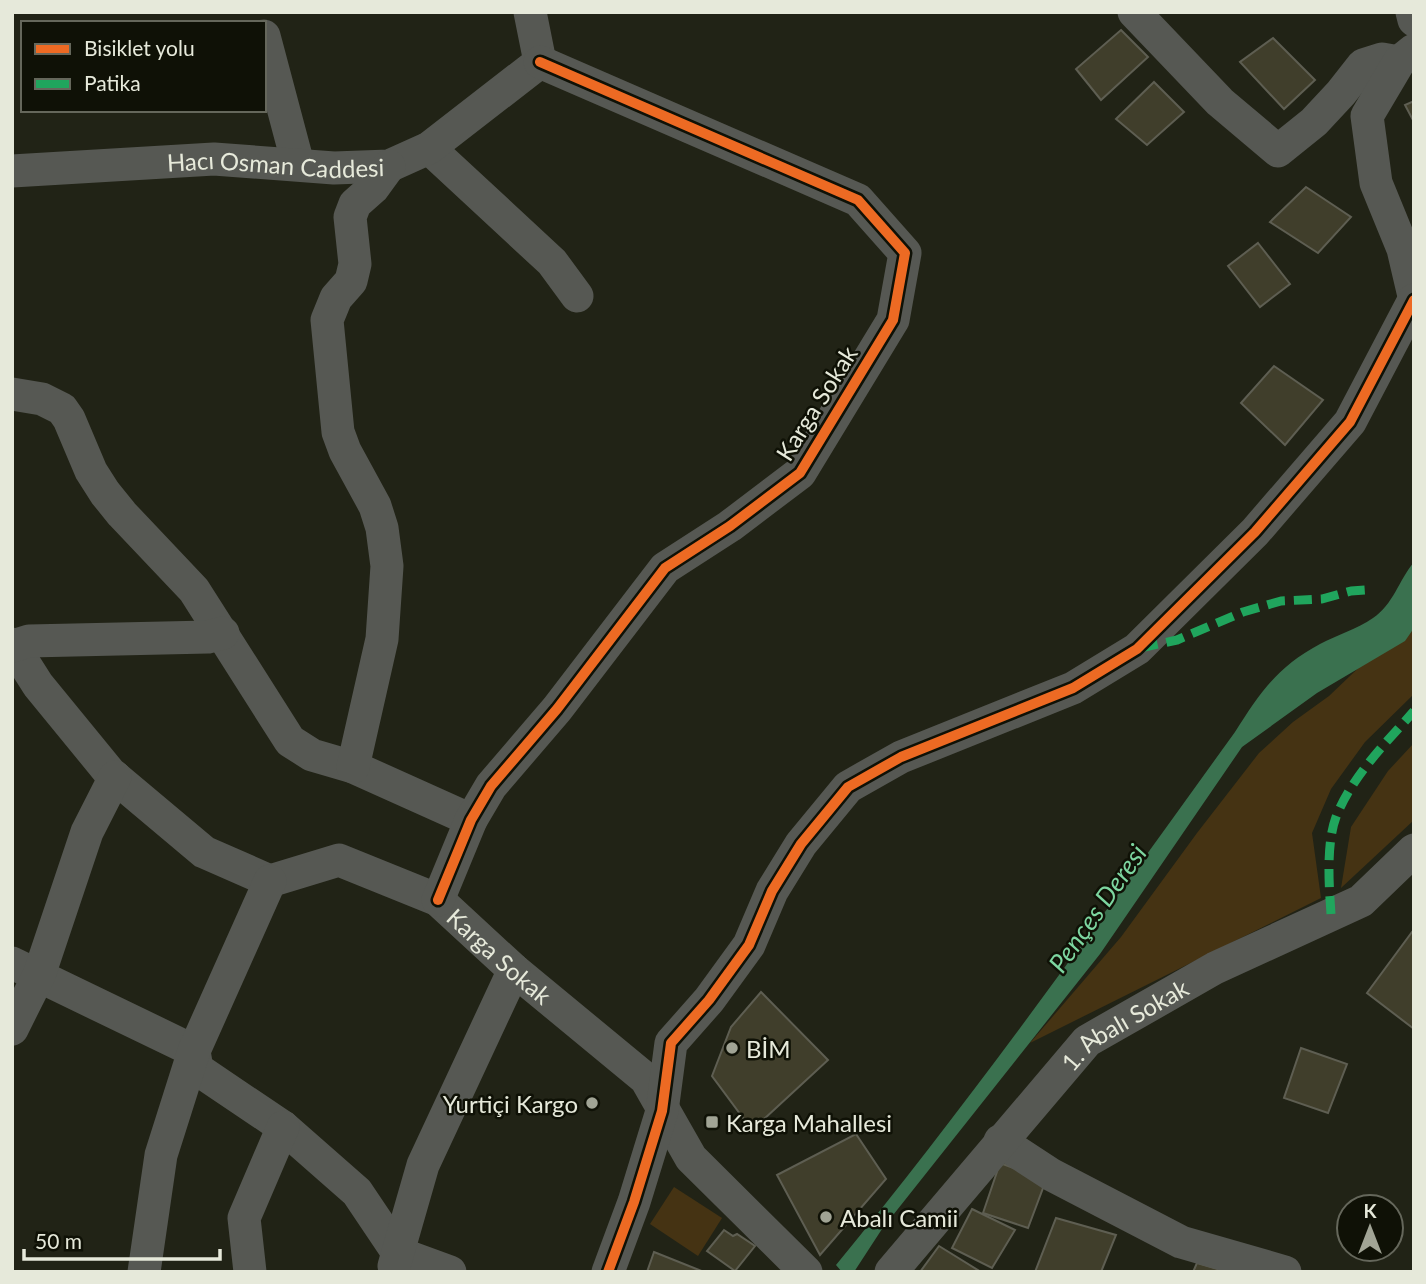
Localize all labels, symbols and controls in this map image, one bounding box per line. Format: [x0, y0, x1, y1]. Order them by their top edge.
legend [21, 21, 266, 112]
text: Bisiklet yolu [84, 35, 195, 60]
text: Patika [84, 70, 141, 95]
street label: Hacı Osman Caddesi [166, 145, 385, 183]
street label: Karga Sokak [769, 340, 863, 466]
water label: Pençes Deresi [1041, 838, 1153, 978]
street label: Karga Sokak [442, 902, 558, 1010]
street label: 1. Abalı Sokak [1054, 972, 1194, 1076]
place label: BİM [746, 1034, 791, 1063]
marker: BİM [724, 1040, 740, 1056]
place label: Yurtiçi Kargo [443, 1089, 578, 1118]
marker: Yurtiçi Kargo [584, 1095, 600, 1111]
place label: Karga Mahallesi [726, 1108, 892, 1137]
marker: Karga Mahallesi [704, 1114, 720, 1130]
north arrow [1335, 1193, 1405, 1263]
text: K [1363, 1199, 1377, 1222]
place label: Abalı Camii [840, 1203, 958, 1232]
marker: Abalı Camii [818, 1209, 834, 1225]
scale bar [24, 1218, 220, 1262]
text: 50 m [35, 1228, 82, 1253]

